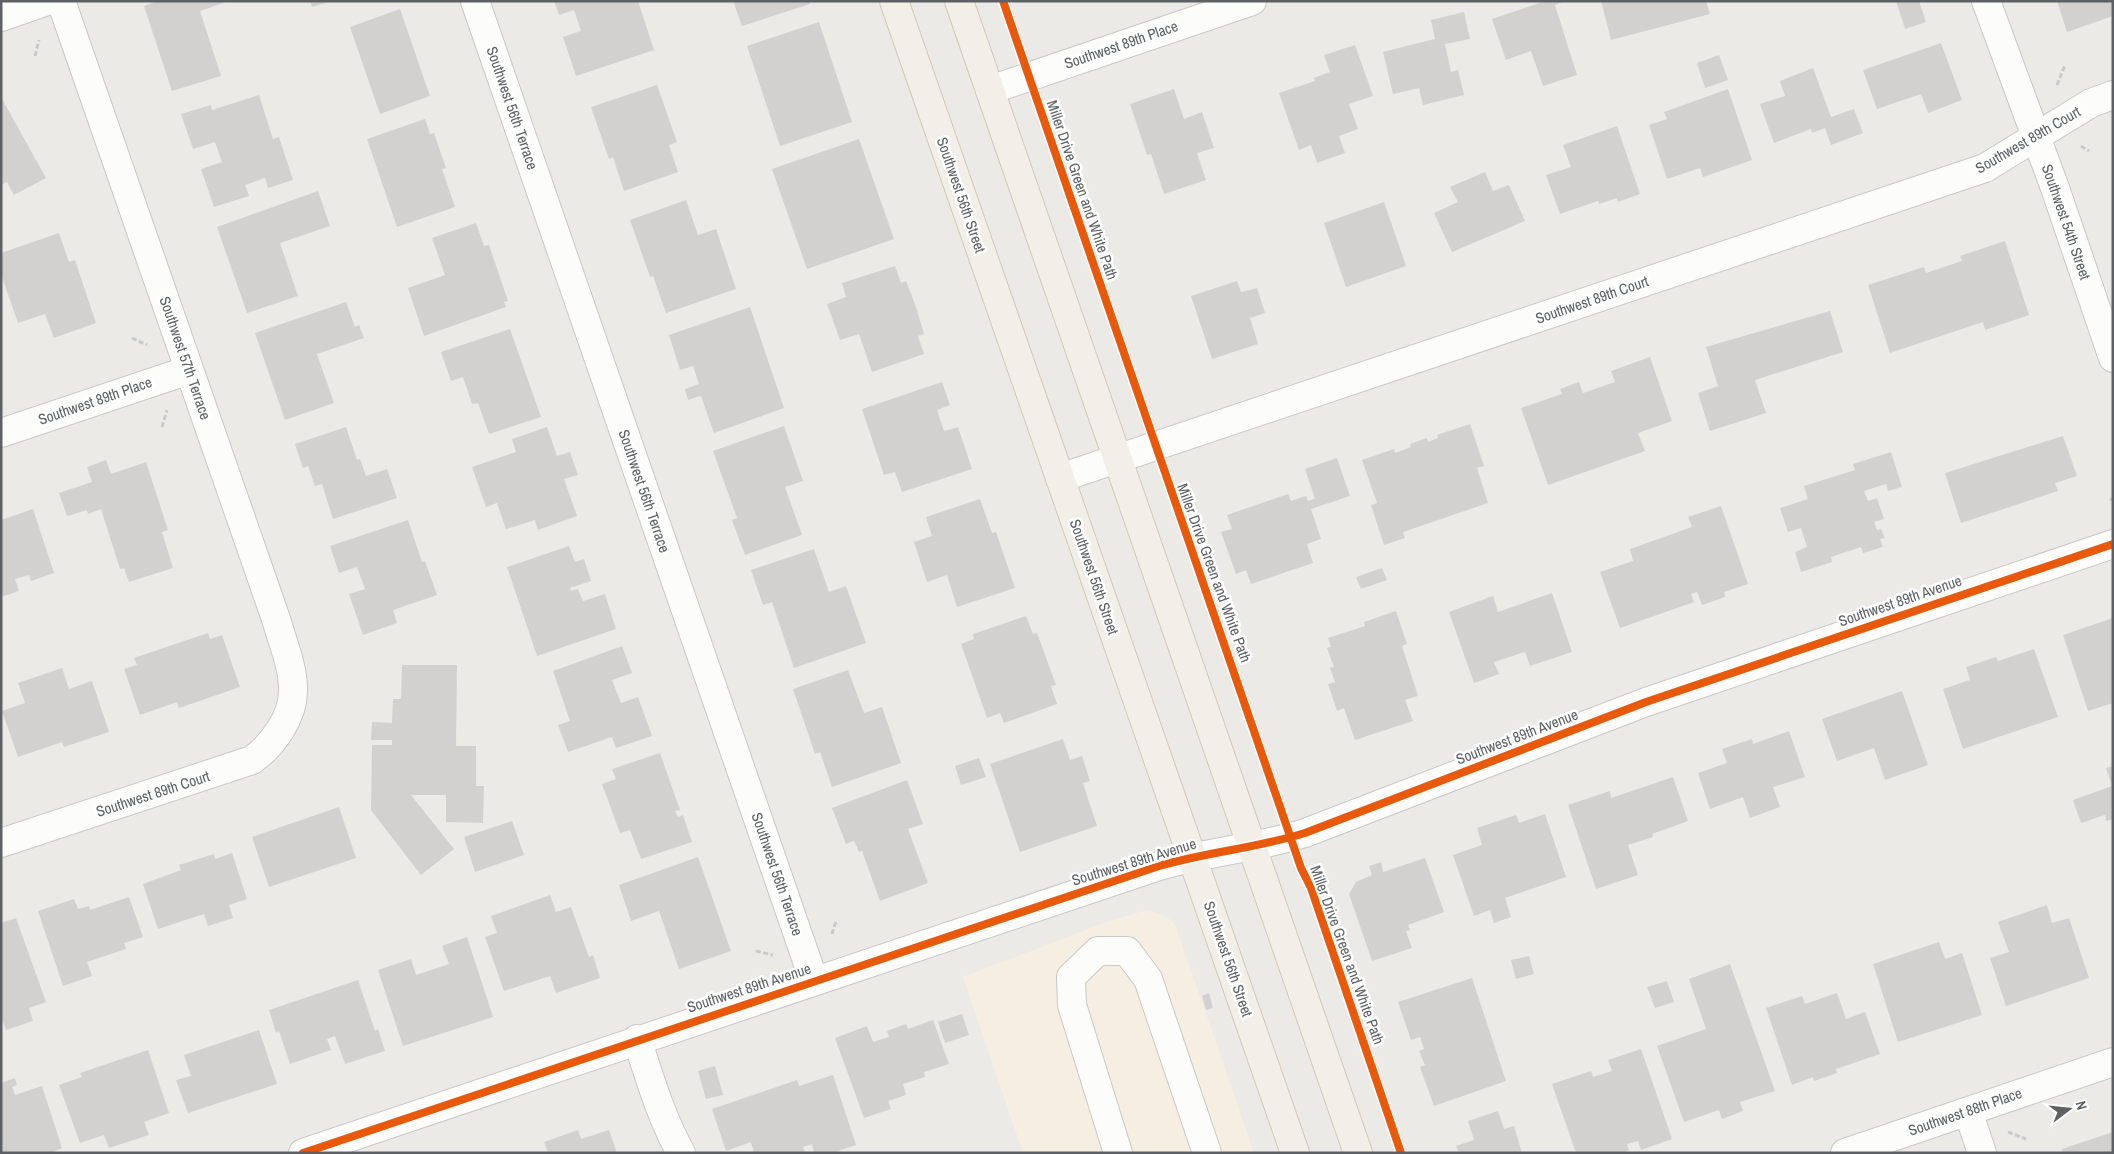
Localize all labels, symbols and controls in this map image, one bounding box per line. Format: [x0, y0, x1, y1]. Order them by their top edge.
street label: Southwest 89th Place [1061, 15, 1181, 74]
street label: Southwest 56th Terrace [482, 43, 543, 172]
street label: Miller Drive Green and White Path [1042, 97, 1123, 282]
street label: Southwest 89th Court [1971, 101, 2085, 178]
street label: Southwest 56th Street [932, 134, 991, 256]
street label: Southwest 54th Street [2037, 161, 2096, 283]
street label: Southwest 89th Court [1532, 270, 1652, 329]
street label: Southwest 57th Terrace [155, 293, 216, 422]
street label: Southwest 89th Place [35, 371, 155, 430]
street label: Southwest 56th Terrace [614, 426, 675, 555]
street label: Miller Drive Green and White Path [1172, 481, 1257, 665]
street label: Southwest 56th Street [1065, 516, 1124, 638]
street label: Southwest 89th Avenue [1835, 570, 1964, 631]
street label: Southwest 89th Avenue [1453, 704, 1581, 769]
street label: Southwest 89th Court [93, 765, 213, 822]
street label: Southwest 56th Terrace [747, 809, 808, 938]
street label: Southwest 89th Avenue [1069, 833, 1199, 890]
street label: Miller Drive Green and White Path [1305, 863, 1390, 1047]
street label: Southwest 56th Street [1199, 898, 1258, 1020]
street label: Southwest 89th Avenue [684, 958, 814, 1017]
street label: Southwest 88th Place [1905, 1082, 2025, 1141]
north arrow [2044, 1084, 2094, 1134]
text: N [2072, 1099, 2091, 1112]

